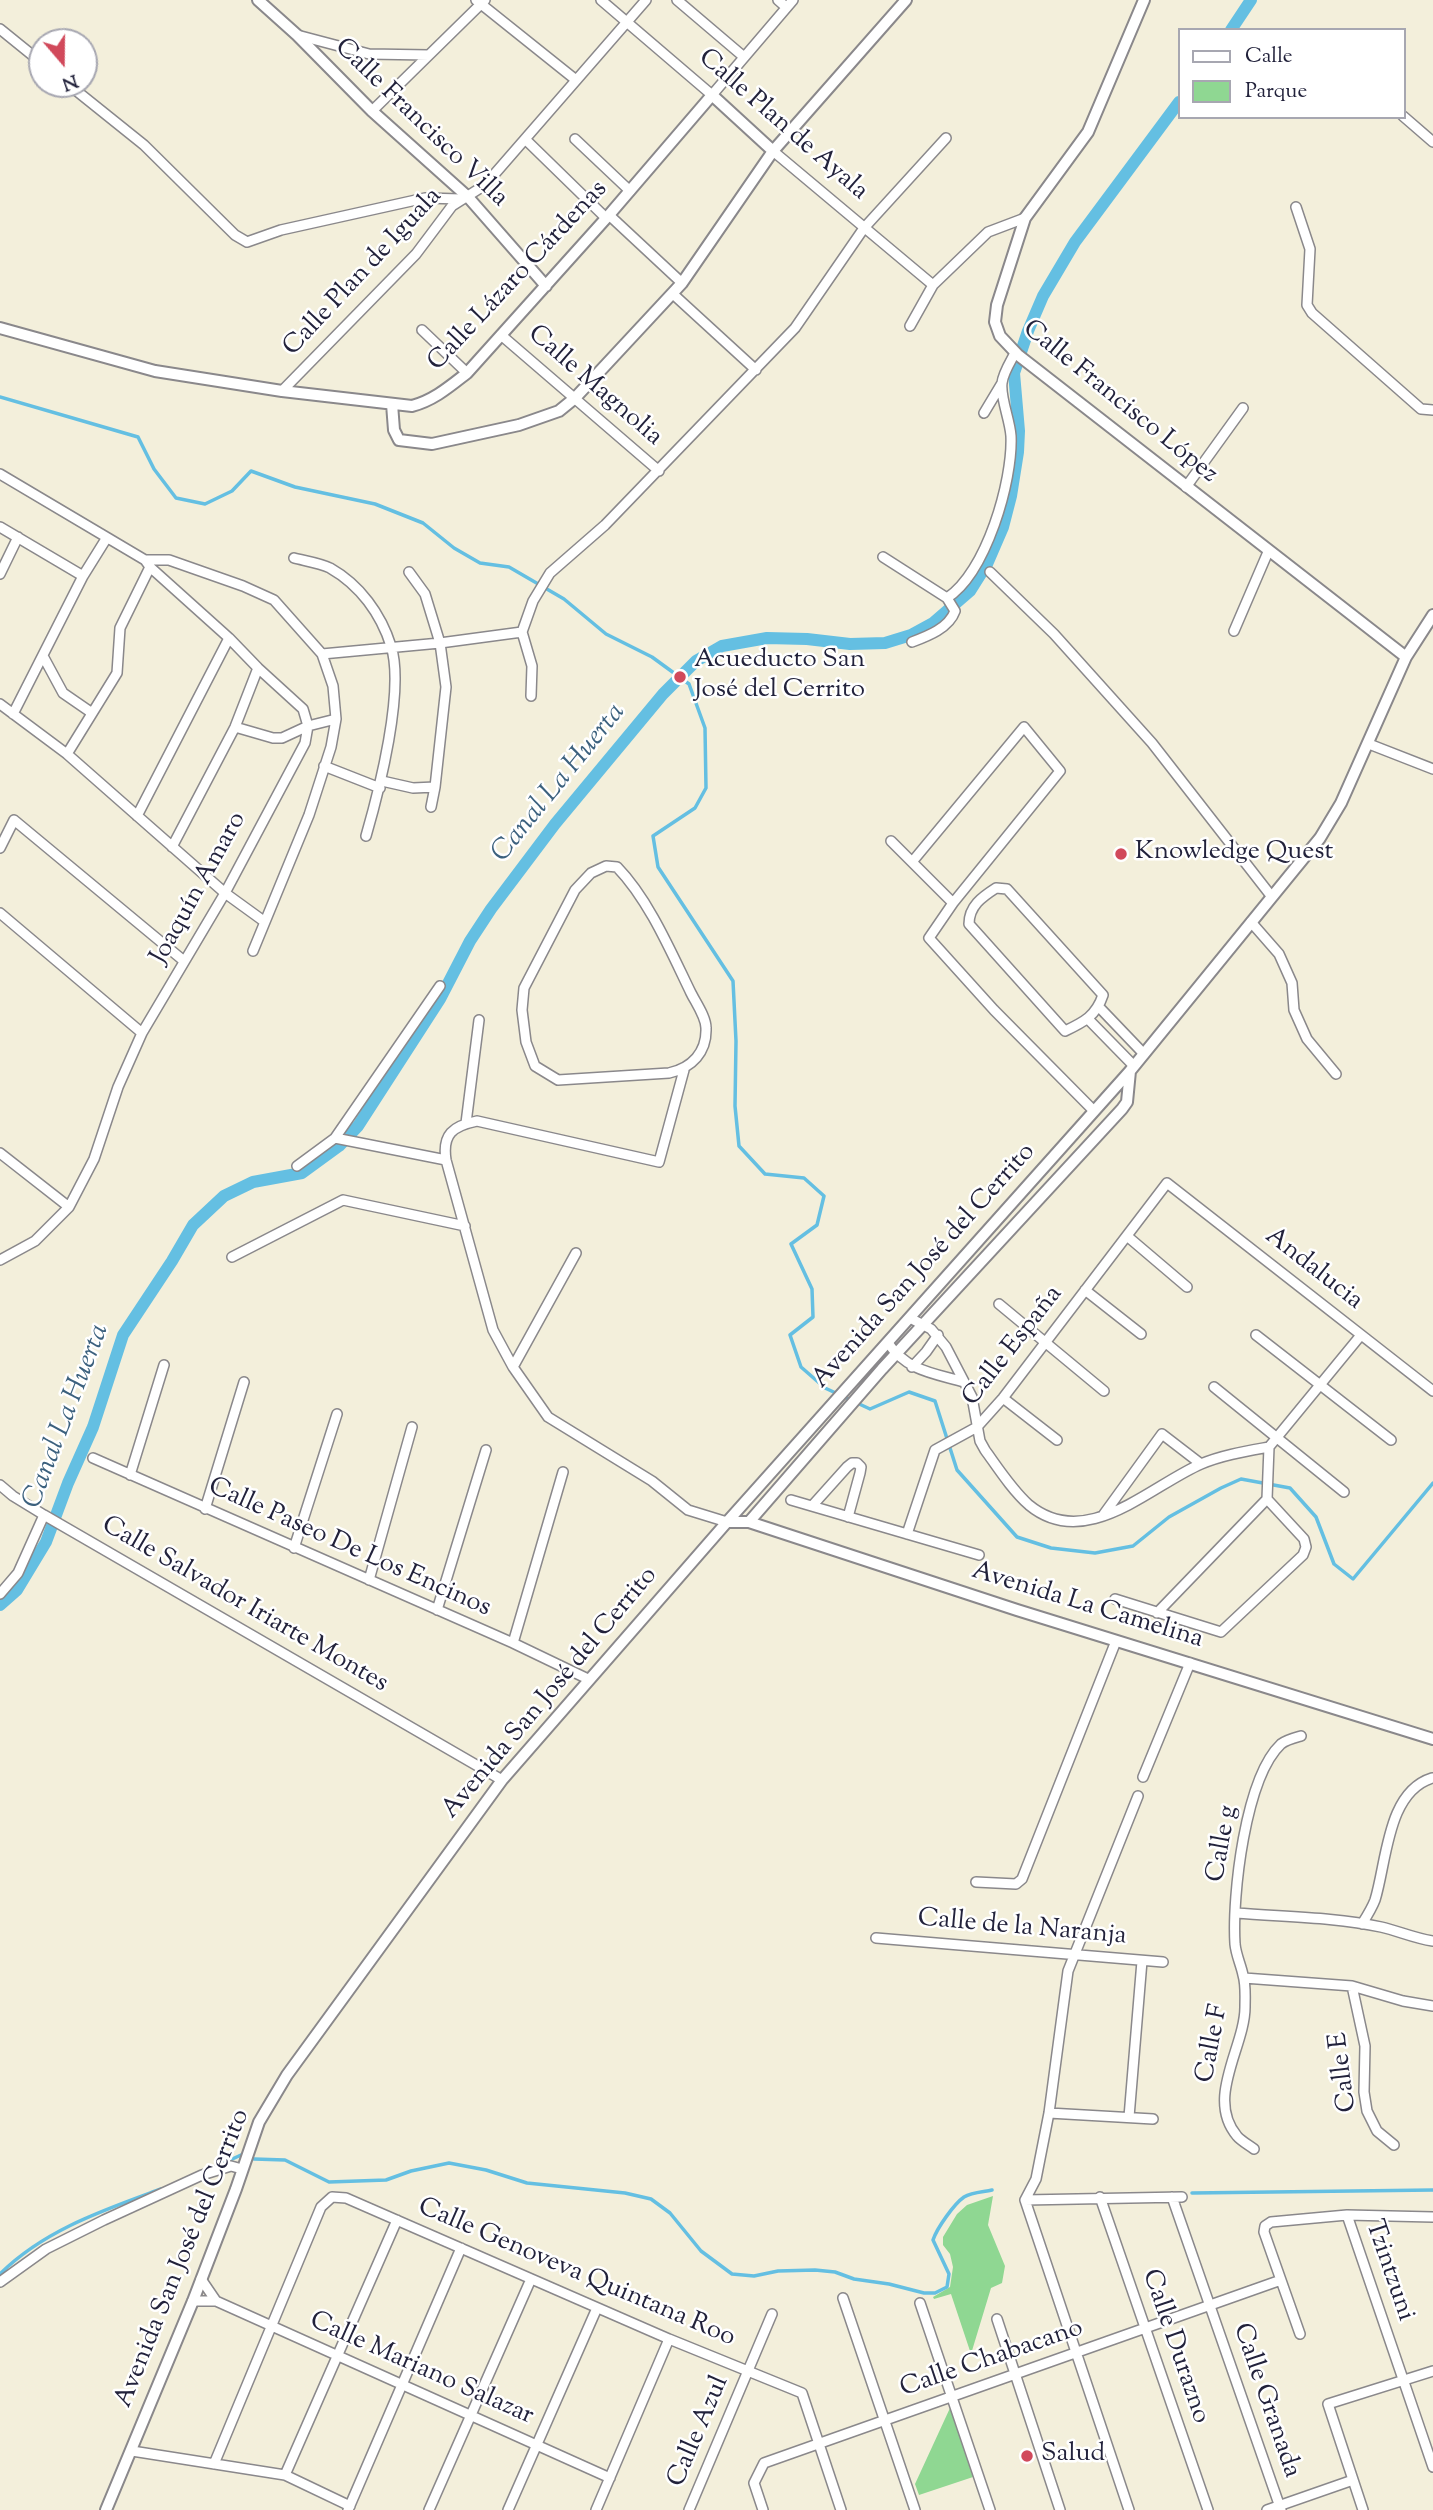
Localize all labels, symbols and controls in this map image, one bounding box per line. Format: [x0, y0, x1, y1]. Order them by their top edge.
north arrow [28, 28, 98, 98]
legend [1178, 28, 1405, 119]
street label: Calle Francisco Villa [327, 33, 513, 215]
text: Calle [1245, 42, 1293, 72]
street label: Calle Plan de Ayala [691, 44, 873, 208]
text: N [58, 66, 81, 97]
text: Parque [1245, 77, 1307, 107]
street label: Calle Lázaro Cárdenas [423, 175, 615, 379]
street label: Calle Plan de Iguala [278, 182, 450, 364]
street label: Calle Francisco López [1015, 315, 1223, 491]
street label: Calle Magnolia [520, 320, 668, 454]
place label: Acueducto San José del Cerrito [694, 646, 865, 708]
marker: Acueducto San José del Cerrito [672, 669, 688, 685]
water label: Canal La Huerta [486, 698, 634, 870]
street label: Joaquín Amaro [145, 807, 255, 971]
place label: Knowledge Quest [1135, 838, 1333, 870]
marker: Knowledge Quest [1113, 846, 1129, 862]
street label: Avenida San José del Cerrito [807, 1138, 1043, 1396]
street label: Andalucia [1258, 1222, 1368, 1318]
street label: Calle España [957, 1281, 1071, 1413]
water label: Canal La Huerta [17, 1320, 119, 1514]
street label: Calle Paseo De Los Encinos [203, 1472, 495, 1626]
street label: Calle Salvador Iriarte Montes [95, 1511, 393, 1701]
street label: Avenida La Camelina [967, 1557, 1207, 1657]
street label: Avenida San José del Cerrito [437, 1562, 665, 1826]
street label: Calle g [1202, 1803, 1246, 1885]
street label: Calle de la Naranja [916, 1904, 1128, 1954]
street label: Calle F [1191, 2002, 1237, 2086]
street label: Calle E [1325, 2030, 1365, 2114]
street label: Avenida San José del Cerrito [110, 2105, 258, 2413]
street label: Calle Genoveva Quintana Roo [413, 2193, 739, 2355]
street label: Tzintzuni [1356, 2216, 1420, 2326]
street label: Calle Durazno [1133, 2266, 1215, 2428]
street label: Calle Mariano Salazar [304, 2307, 538, 2433]
street label: Calle Chabacano [896, 2314, 1088, 2406]
street label: Calle Granada [1224, 2320, 1306, 2482]
street label: Calle Azul [663, 2372, 737, 2492]
place label: Salud [1041, 2440, 1105, 2472]
marker: Salud [1019, 2448, 1035, 2464]

